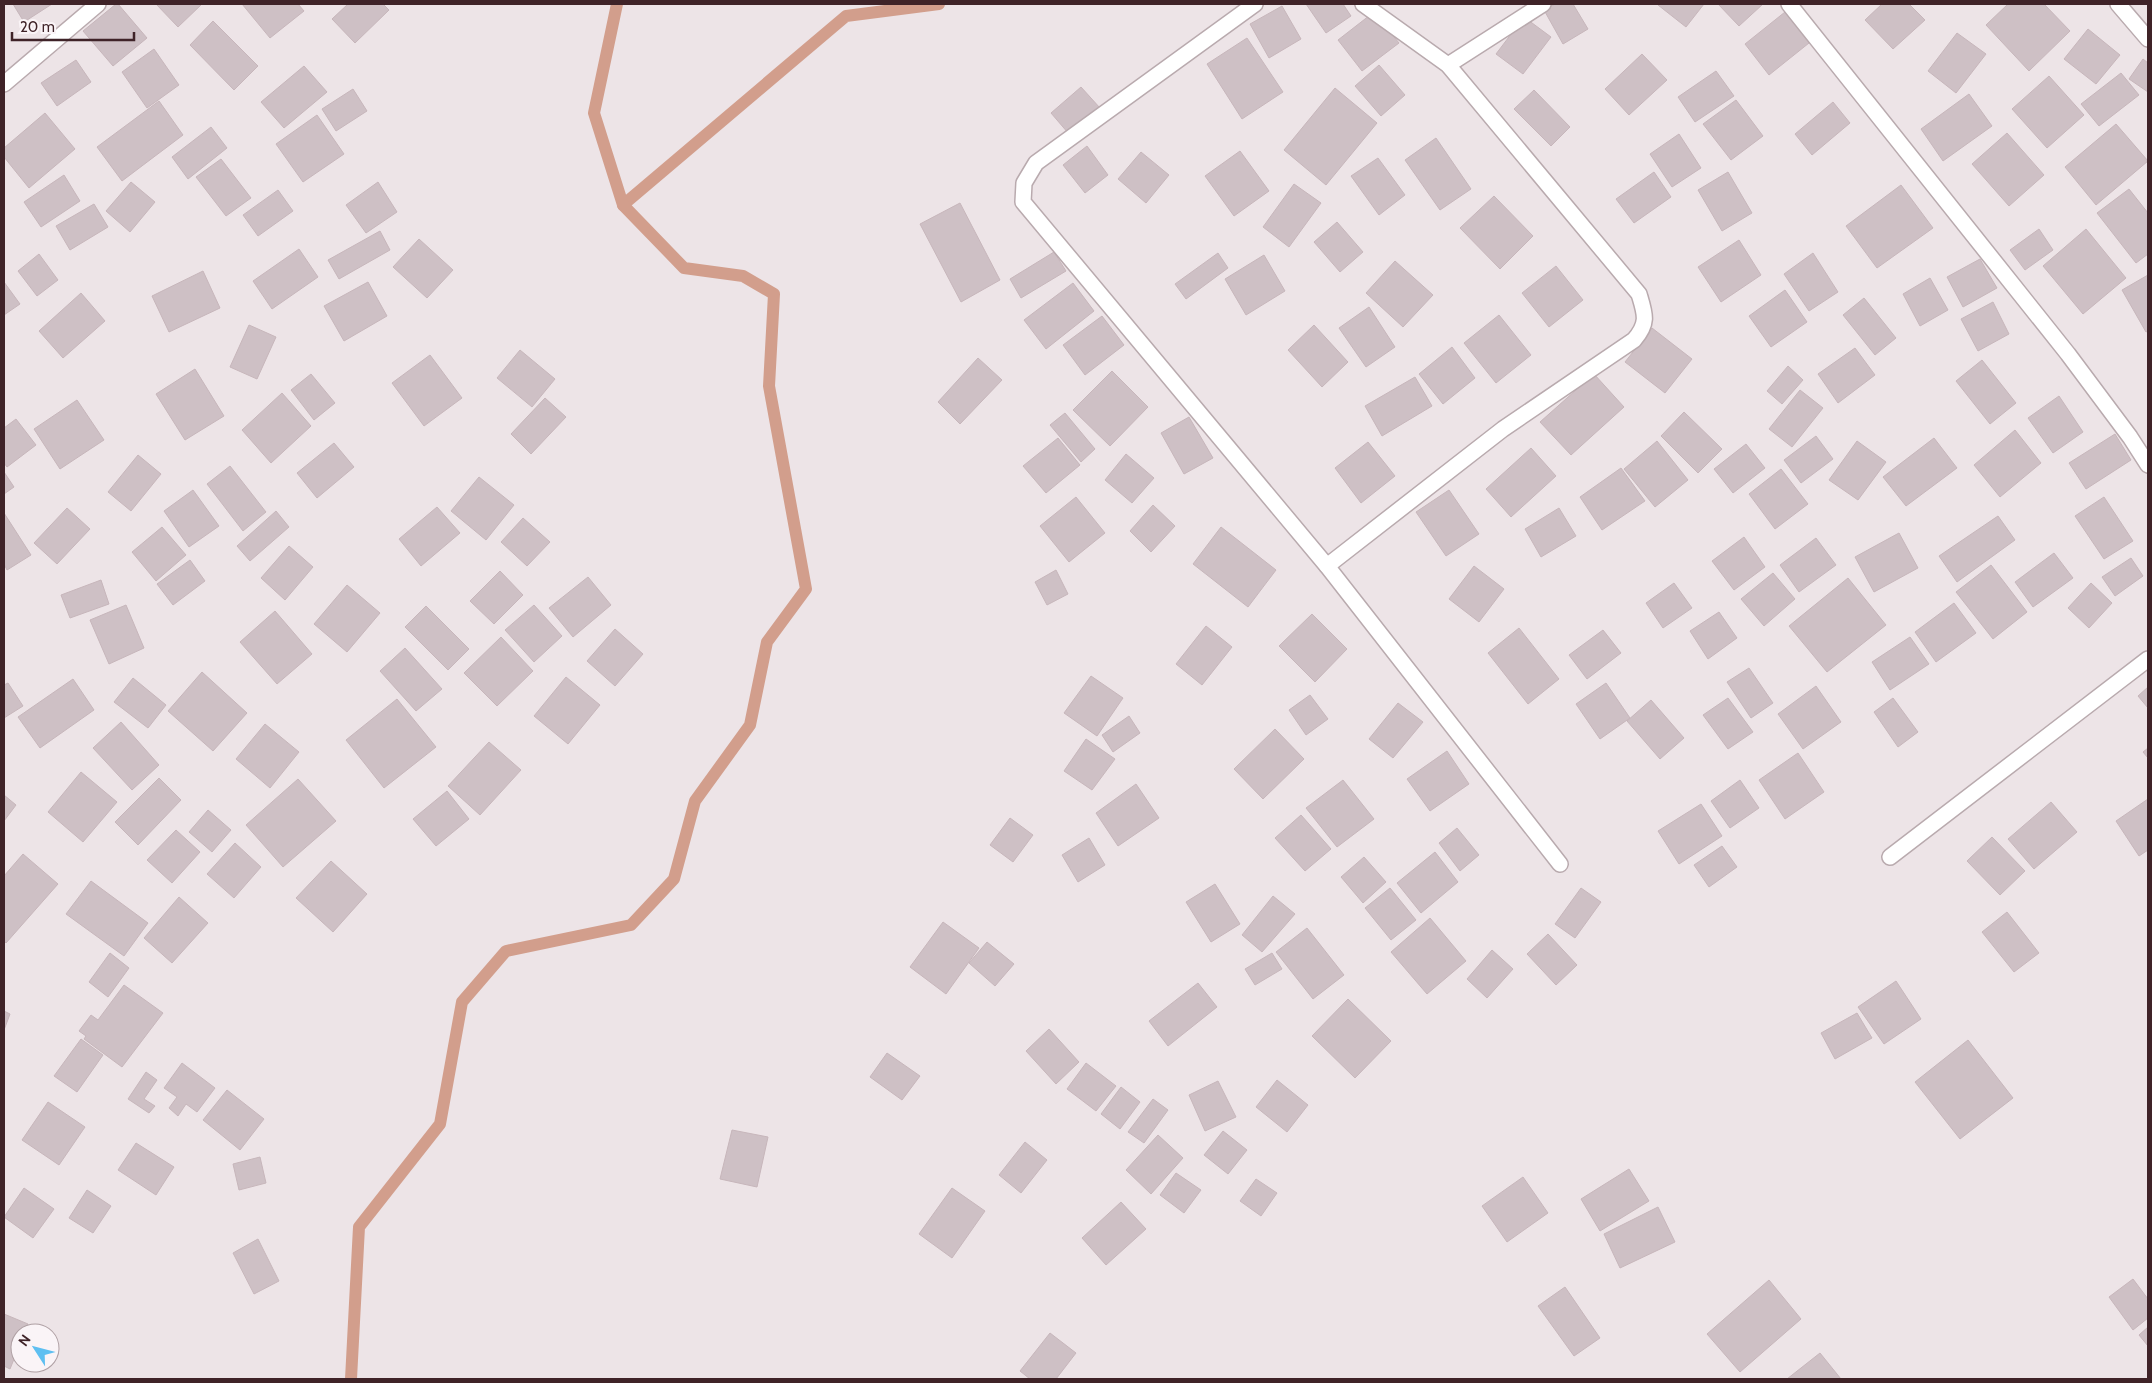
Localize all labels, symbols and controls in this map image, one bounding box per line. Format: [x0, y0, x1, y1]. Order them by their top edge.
scale bar [12, 10, 135, 42]
text: 20 m [20, 18, 55, 36]
north arrow [10, 1323, 60, 1373]
text: N [14, 1331, 35, 1350]

